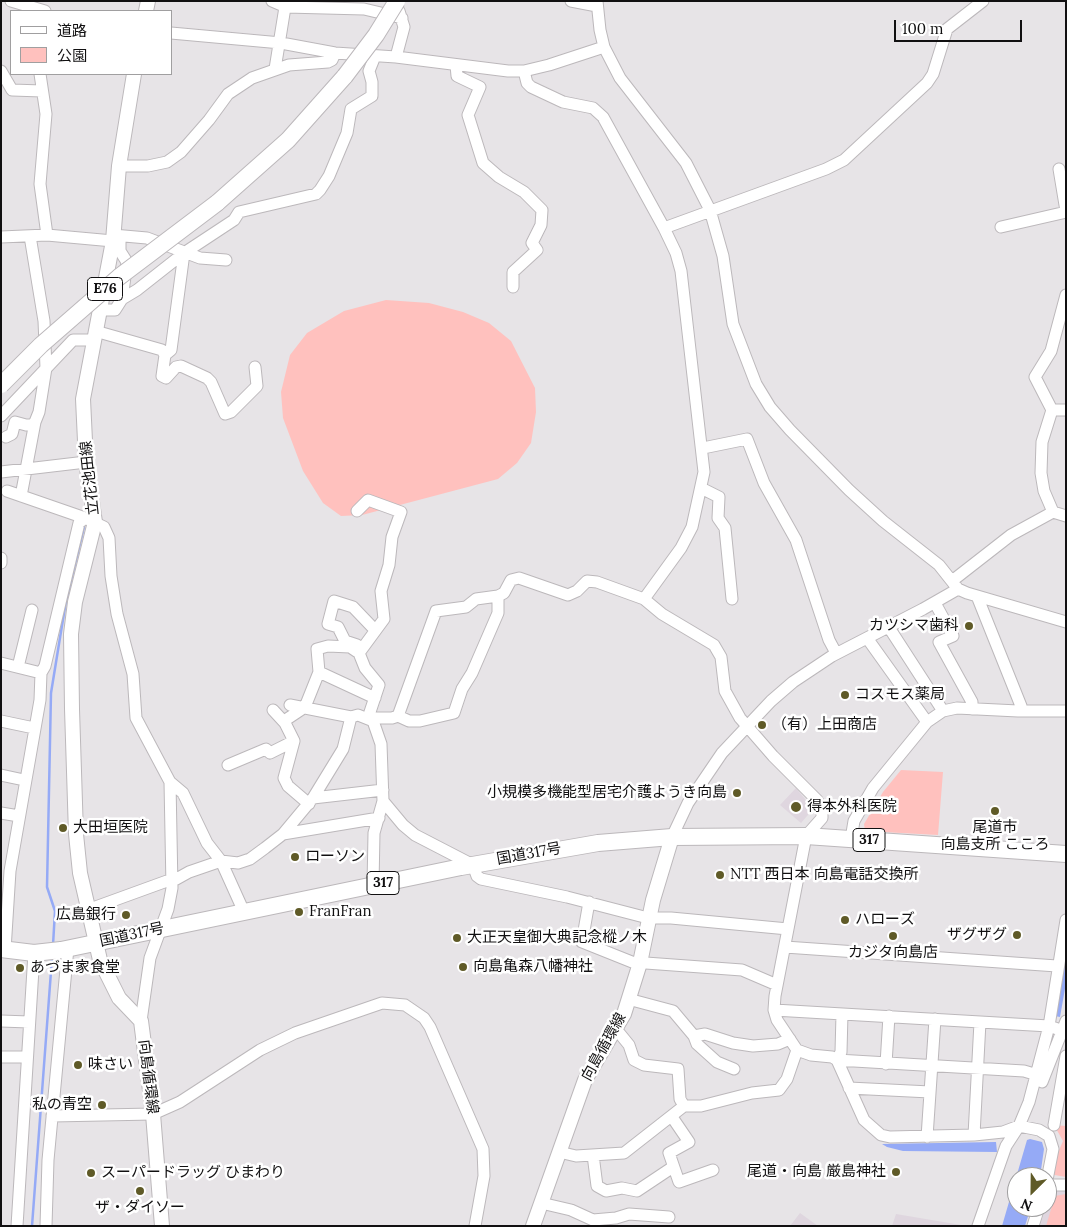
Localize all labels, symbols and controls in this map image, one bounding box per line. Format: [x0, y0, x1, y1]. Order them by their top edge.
legend [10, 10, 172, 75]
scale bar [897, 10, 1024, 42]
text: 100 m [902, 19, 943, 38]
text: 道路 [57, 21, 87, 40]
text: 公園 [57, 46, 87, 65]
road number: E76 [88, 278, 122, 300]
street label: 立花池田線 [77, 440, 103, 516]
place label: カツシマ歯科 [869, 617, 959, 635]
marker: カツシマ歯科 [963, 620, 975, 632]
place label: コスモス薬局 [855, 686, 945, 704]
marker: コスモス薬局 [839, 689, 851, 701]
place label: （有）上田商店 [772, 716, 877, 734]
marker: （有）上田商店 [756, 719, 768, 731]
place label: 小規模多機能型居宅介護ようき向島 [487, 784, 727, 802]
marker: 小規模多機能型居宅介護ようき向島 [731, 787, 743, 799]
place label: 得本外科医院 [807, 798, 897, 816]
marker: 得本外科医院 [789, 800, 803, 814]
marker: 尾道市 向島支所 こころ [989, 805, 1001, 817]
place label: 大田垣医院 [73, 819, 148, 837]
place label: 尾道市 向島支所 こころ [941, 819, 1049, 854]
marker: 大田垣医院 [57, 822, 69, 834]
road number: 317 [853, 828, 885, 852]
street label: 国道317号 [495, 839, 563, 869]
place label: ローソン [305, 848, 365, 866]
marker: ローソン [289, 851, 301, 863]
place label: NTT 西日本 向島電話交換所 [730, 866, 919, 884]
marker: NTT 西日本 向島電話交換所 [714, 869, 726, 881]
road number: 317 [367, 871, 399, 894]
place label: FranFran [309, 903, 372, 921]
place label: 広島銀行 [56, 906, 116, 924]
marker: FranFran [293, 906, 305, 918]
marker: 広島銀行 [120, 909, 132, 921]
place label: ハローズ [855, 911, 915, 929]
marker: ハローズ [839, 914, 851, 926]
street label: 国道317号 [98, 919, 166, 951]
place label: ザグザグ [947, 926, 1007, 944]
place label: 大正天皇御大典記念樅ノ木 [467, 929, 647, 947]
marker: ザグザグ [1011, 929, 1023, 941]
marker: カジタ向島店 [887, 930, 899, 942]
marker: 大正天皇御大典記念樅ノ木 [451, 932, 463, 944]
place label: カジタ向島店 [848, 944, 938, 962]
place label: 向島亀森八幡神社 [473, 958, 593, 976]
place label: あづま家食堂 [30, 959, 120, 977]
marker: 向島亀森八幡神社 [457, 961, 469, 973]
marker: あづま家食堂 [14, 962, 26, 974]
street label: 向島循環線 [578, 1010, 630, 1084]
street label: 向島循環線 [134, 1039, 162, 1115]
place label: 味さい [88, 1056, 133, 1074]
marker: 味さい [72, 1059, 84, 1071]
place label: 私の青空 [32, 1096, 92, 1114]
marker: 私の青空 [96, 1099, 108, 1111]
place label: 尾道・向島 厳島神社 [747, 1163, 886, 1181]
place label: スーパードラッグ ひまわり [101, 1164, 285, 1182]
marker: 尾道・向島 厳島神社 [890, 1166, 902, 1178]
marker: スーパードラッグ ひまわり [85, 1167, 97, 1179]
north arrow [1007, 1167, 1057, 1217]
marker: ザ・ダイソー [134, 1185, 146, 1197]
text: N [1018, 1194, 1035, 1215]
place label: ザ・ダイソー [95, 1199, 185, 1217]

